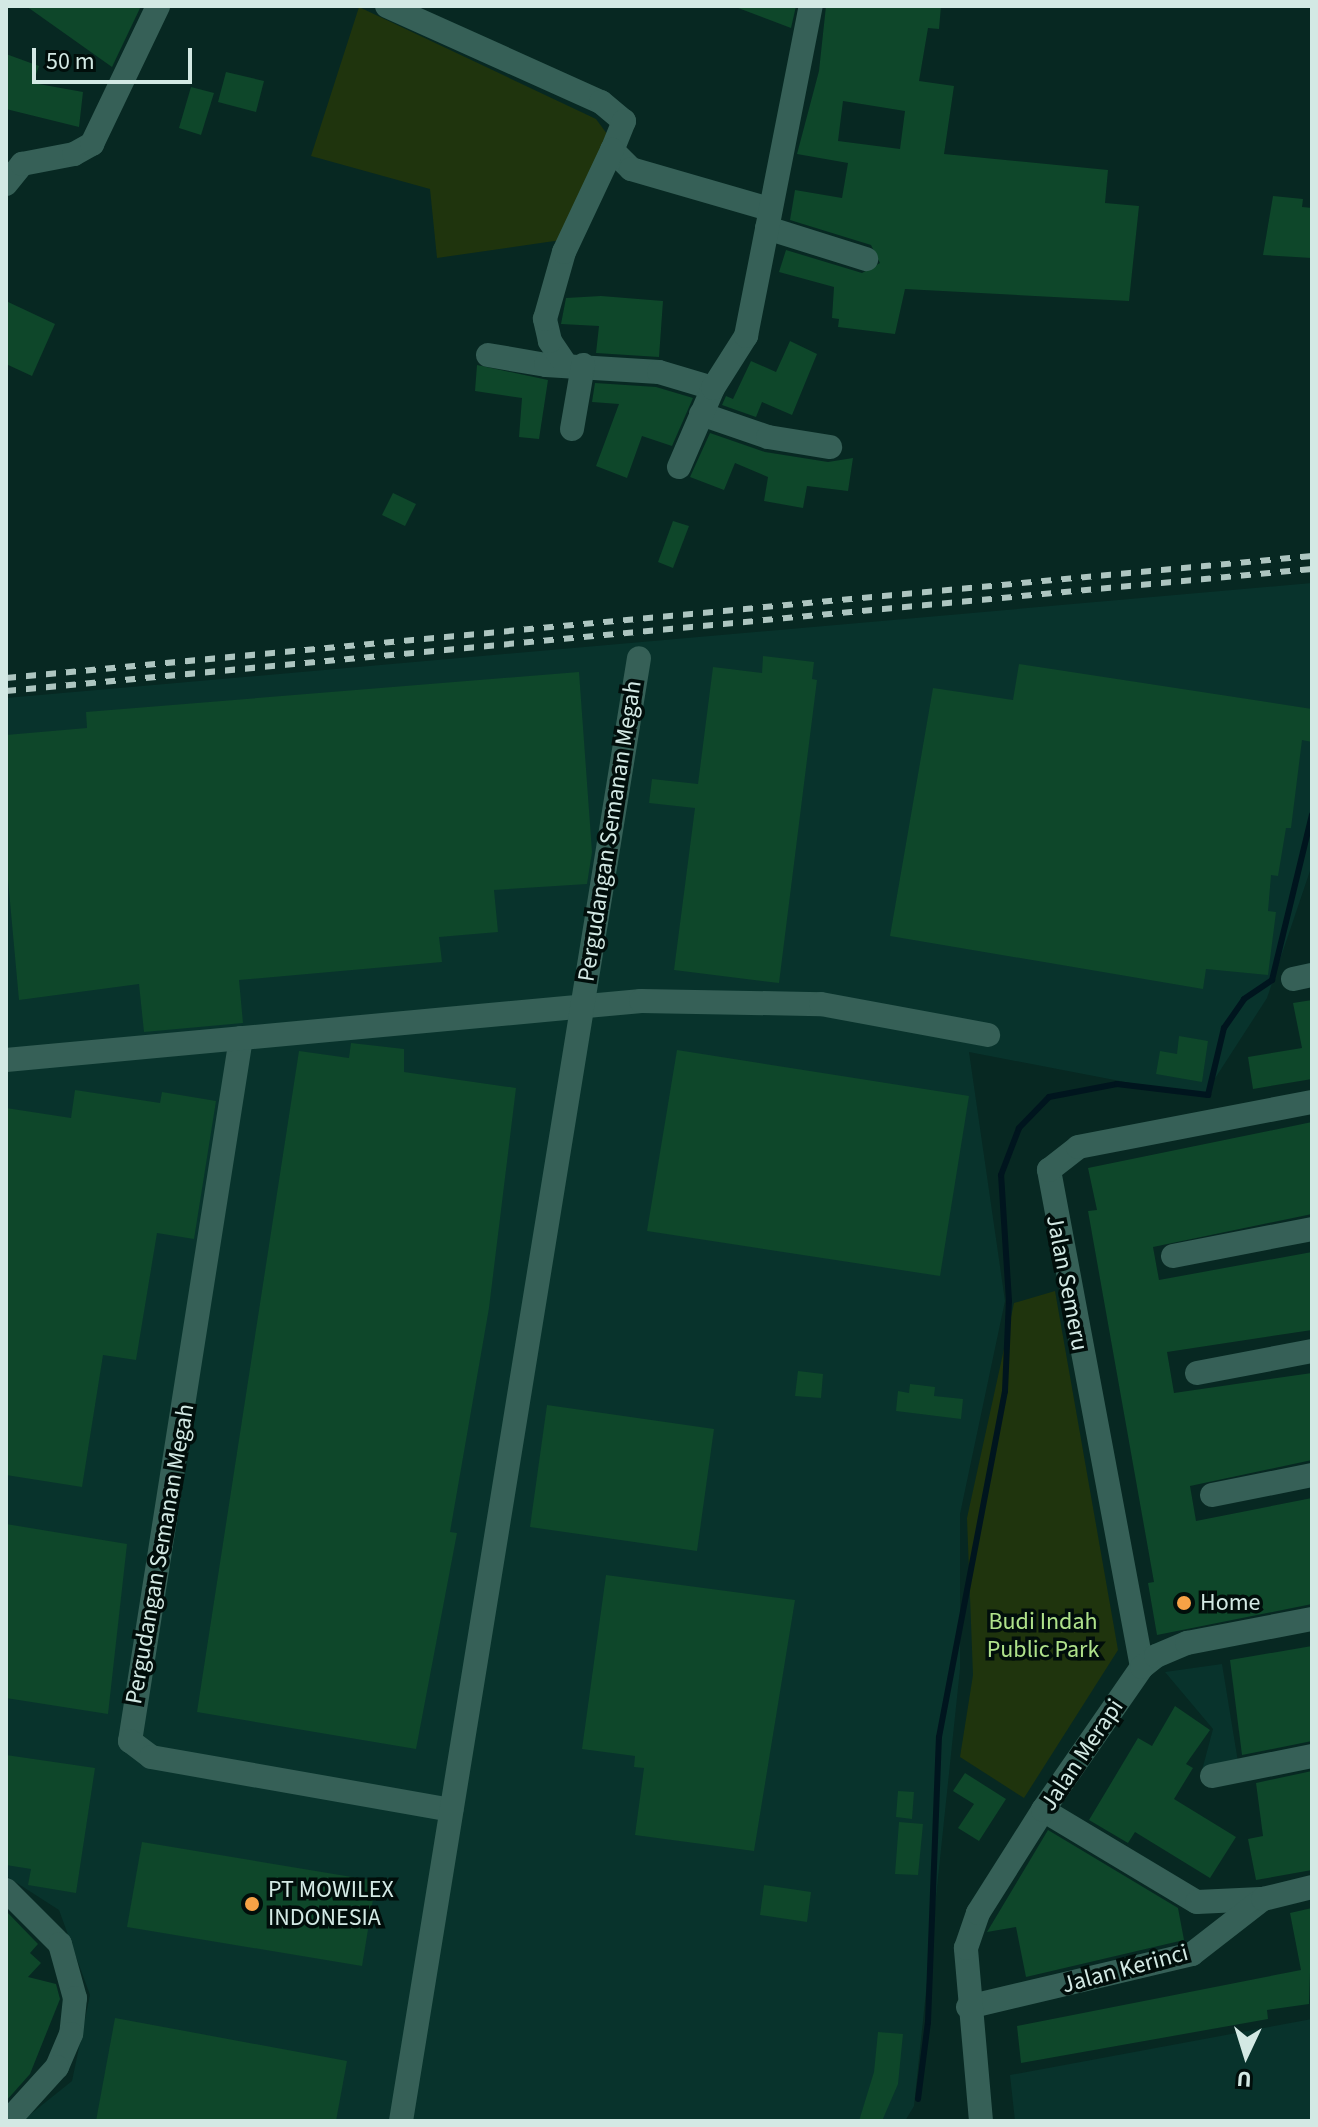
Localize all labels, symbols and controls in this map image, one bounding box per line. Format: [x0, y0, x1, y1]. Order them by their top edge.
scale bar [36, 32, 196, 82]
text: 50 m [46, 44, 95, 79]
street label: Pergudangan Semanan Megah [572, 678, 648, 984]
street label: Jalan Semeru [1040, 1213, 1094, 1353]
street label: Pergudangan Semanan Megah [119, 1402, 201, 1706]
place label: Home [1200, 1589, 1260, 1617]
marker: Home [1175, 1594, 1193, 1612]
park label: Budi Indah Public Park [987, 1608, 1099, 1664]
street label: Jalan Merapi [1034, 1694, 1130, 1816]
place label: PT MOWILEX INDONESIA [268, 1876, 394, 1932]
marker: PT MOWILEX INDONESIA [243, 1895, 261, 1913]
street label: Jalan Kerinci [1059, 1938, 1191, 2000]
north arrow [1206, 2015, 1286, 2095]
text: U [1236, 2062, 1253, 2095]

